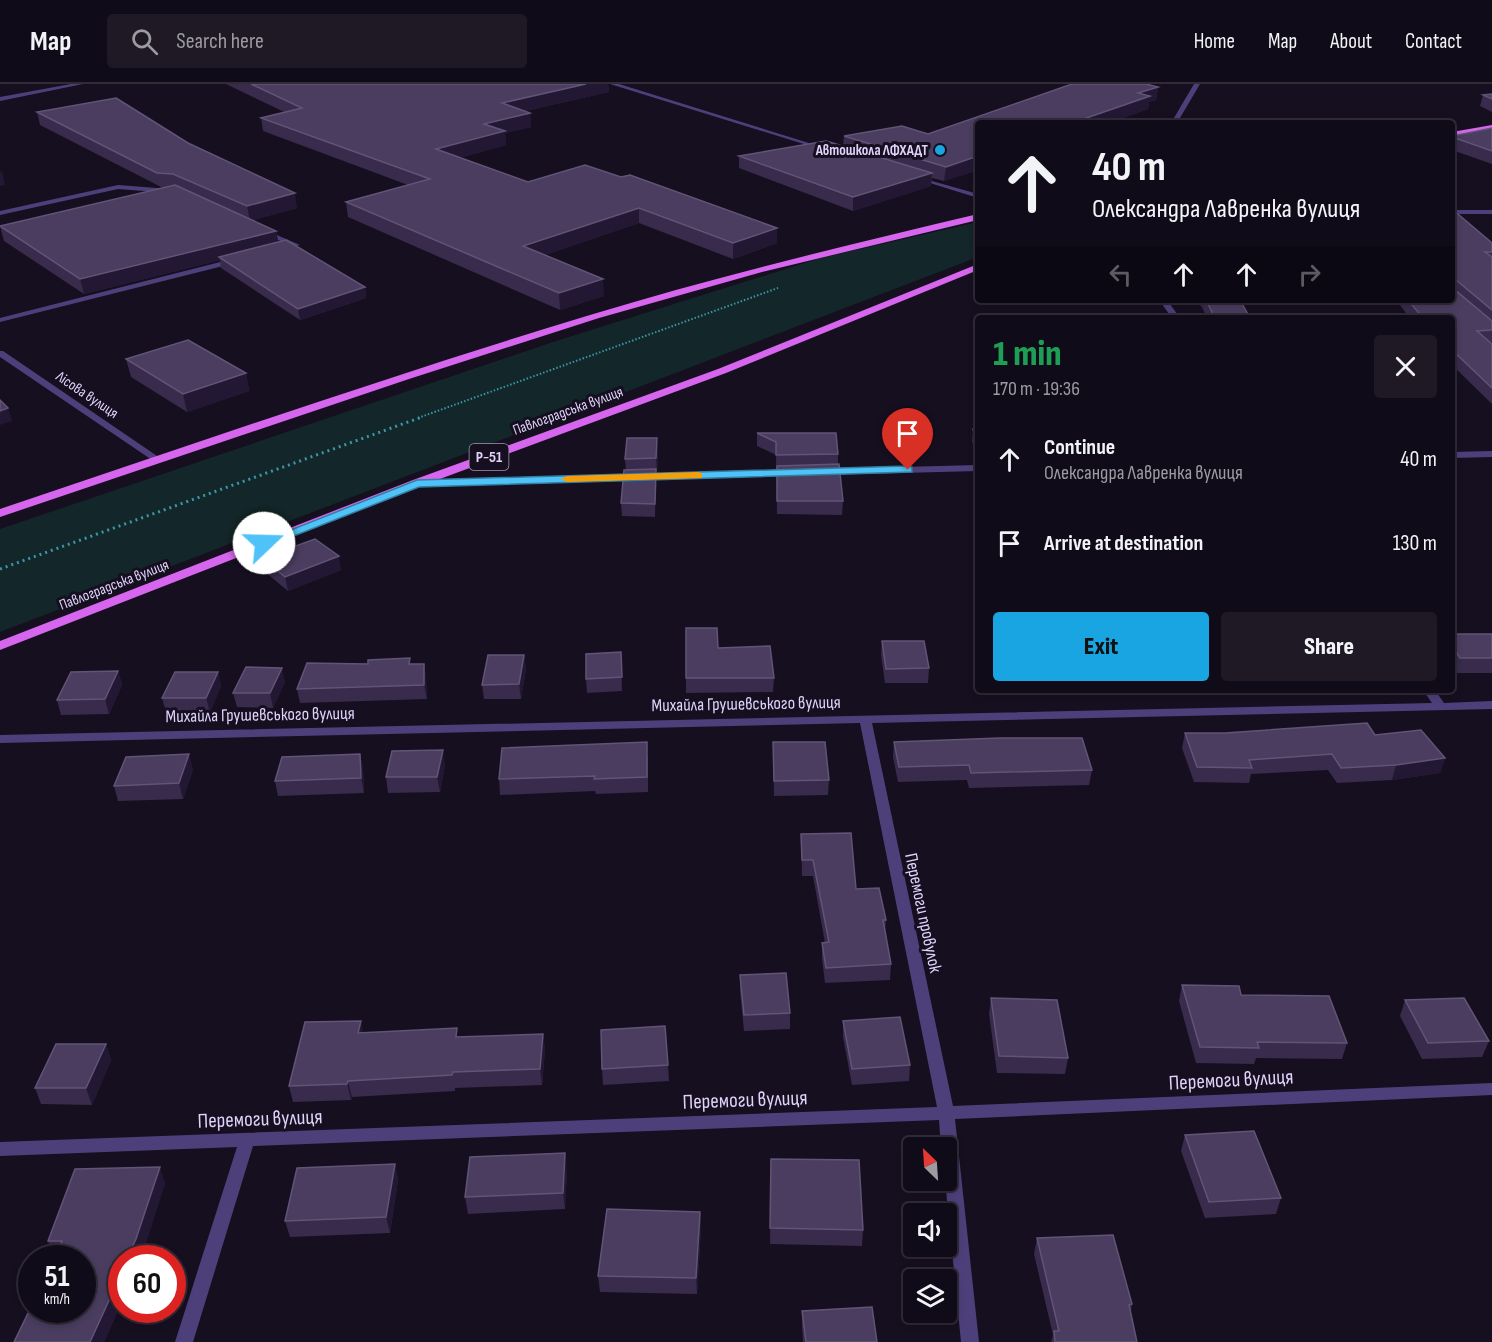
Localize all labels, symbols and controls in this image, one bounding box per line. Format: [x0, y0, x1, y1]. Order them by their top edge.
search box [107, 14, 527, 68]
text: Map [30, 25, 71, 58]
icon: search [128, 25, 161, 58]
text: Search here [176, 28, 264, 55]
text: Home [1194, 29, 1235, 54]
text: Map [1268, 29, 1297, 54]
text: About [1330, 29, 1372, 54]
text: Contact [1405, 29, 1462, 54]
place label: Автошкола ЛФХАДТ [815, 141, 928, 160]
text: 40 m [1092, 142, 1166, 193]
marker: Автошкола ЛФХАДТ [933, 143, 947, 157]
icon: ahead [993, 144, 1071, 222]
text: Олександра Лавренка вулиця [1092, 193, 1360, 225]
icon: left [1104, 258, 1137, 291]
icon: ahead [1167, 258, 1200, 291]
icon: ahead [1230, 258, 1263, 291]
icon: right [1293, 258, 1326, 291]
text: 1 min [993, 333, 1061, 376]
button: close [1374, 335, 1437, 398]
street label: Лісова вулиця [51, 367, 122, 423]
text: 170 m · 19:36 [993, 377, 1080, 401]
street label: Павлоградська вулиця [510, 382, 626, 440]
pin [882, 408, 933, 470]
icon: arrive [891, 417, 924, 450]
text: Continue [1044, 434, 1115, 461]
icon: ahead [993, 443, 1026, 476]
road number: Р-51 [470, 444, 508, 470]
text: 40 m [1400, 446, 1437, 473]
text: Олександра Лавренка вулиця [1044, 461, 1243, 485]
position arrow [232, 511, 296, 575]
icon: arrive [993, 527, 1026, 560]
text: Arrive at destination [1044, 530, 1203, 557]
text: 130 m [1393, 530, 1437, 557]
street label: Павлоградська вулиця [56, 555, 172, 615]
button: Exit [993, 612, 1209, 681]
button: Share [1221, 612, 1437, 681]
street label: Михайла Грушевського вулиця [651, 692, 841, 716]
street label: Михайла Грушевського вулиця [165, 703, 355, 727]
street label: Перемоги провулок [900, 851, 946, 975]
street label: Перемоги вулиця [1168, 1064, 1294, 1096]
street label: Перемоги вулиця [682, 1085, 808, 1115]
street label: Перемоги вулиця [197, 1104, 323, 1134]
north arrow [903, 1137, 957, 1191]
map controls [903, 1137, 957, 1323]
button: sound [903, 1203, 957, 1257]
speed limit sign: 60 [108, 1245, 186, 1323]
text: 51 [45, 1259, 69, 1295]
button: layers [903, 1269, 957, 1323]
text: km/h [44, 1290, 70, 1309]

